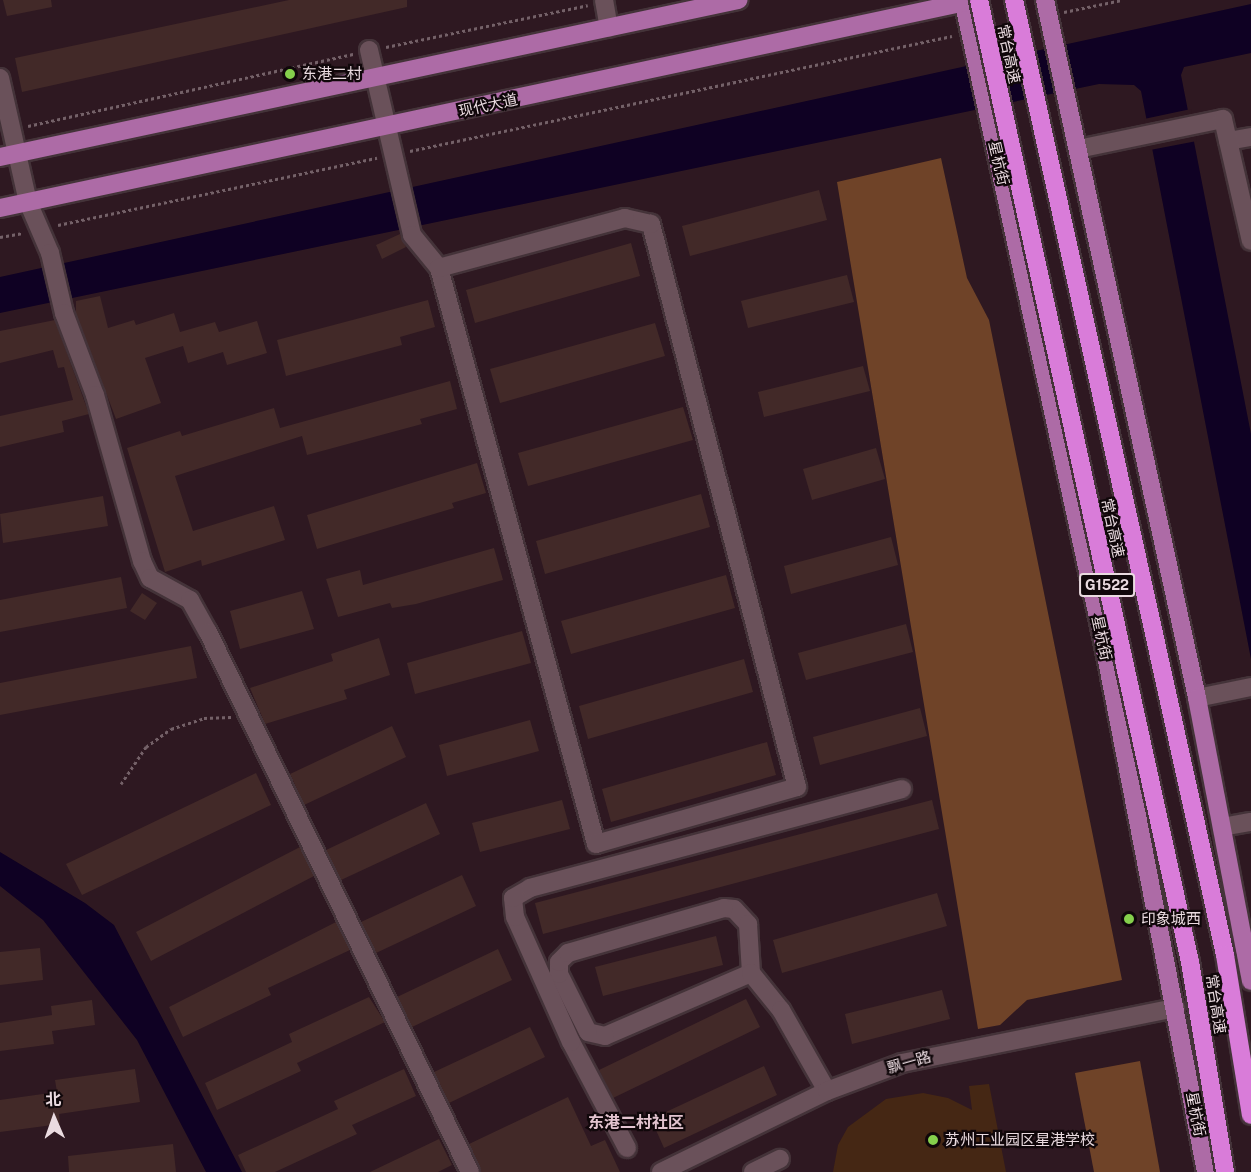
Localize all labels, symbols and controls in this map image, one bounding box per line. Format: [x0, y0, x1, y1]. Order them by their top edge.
street label: 常台高速 [994, 23, 1024, 85]
place label: 东港二村 [302, 65, 362, 83]
marker: 东港二村 [283, 67, 297, 81]
street label: 现代大道 [457, 90, 519, 120]
street label: 星杭街 [985, 139, 1013, 187]
street label: 常台高速 [1098, 497, 1128, 559]
road number: G1522 [1078, 574, 1136, 596]
street label: 星杭街 [1089, 614, 1115, 662]
place label: 印象城西 [1141, 910, 1201, 928]
marker: 印象城西 [1122, 912, 1136, 926]
street label: 常台高速 [1202, 973, 1230, 1035]
street label: 飘一路 [885, 1047, 933, 1077]
north arrow [24, 1088, 84, 1148]
text: 北 [45, 1090, 62, 1109]
street label: 星杭街 [1183, 1090, 1209, 1138]
district label: 东港二村社区 [588, 1113, 684, 1133]
place label: 苏州工业园区星港学校 [945, 1131, 1095, 1149]
marker: 苏州工业园区星港学校 [926, 1133, 940, 1147]

